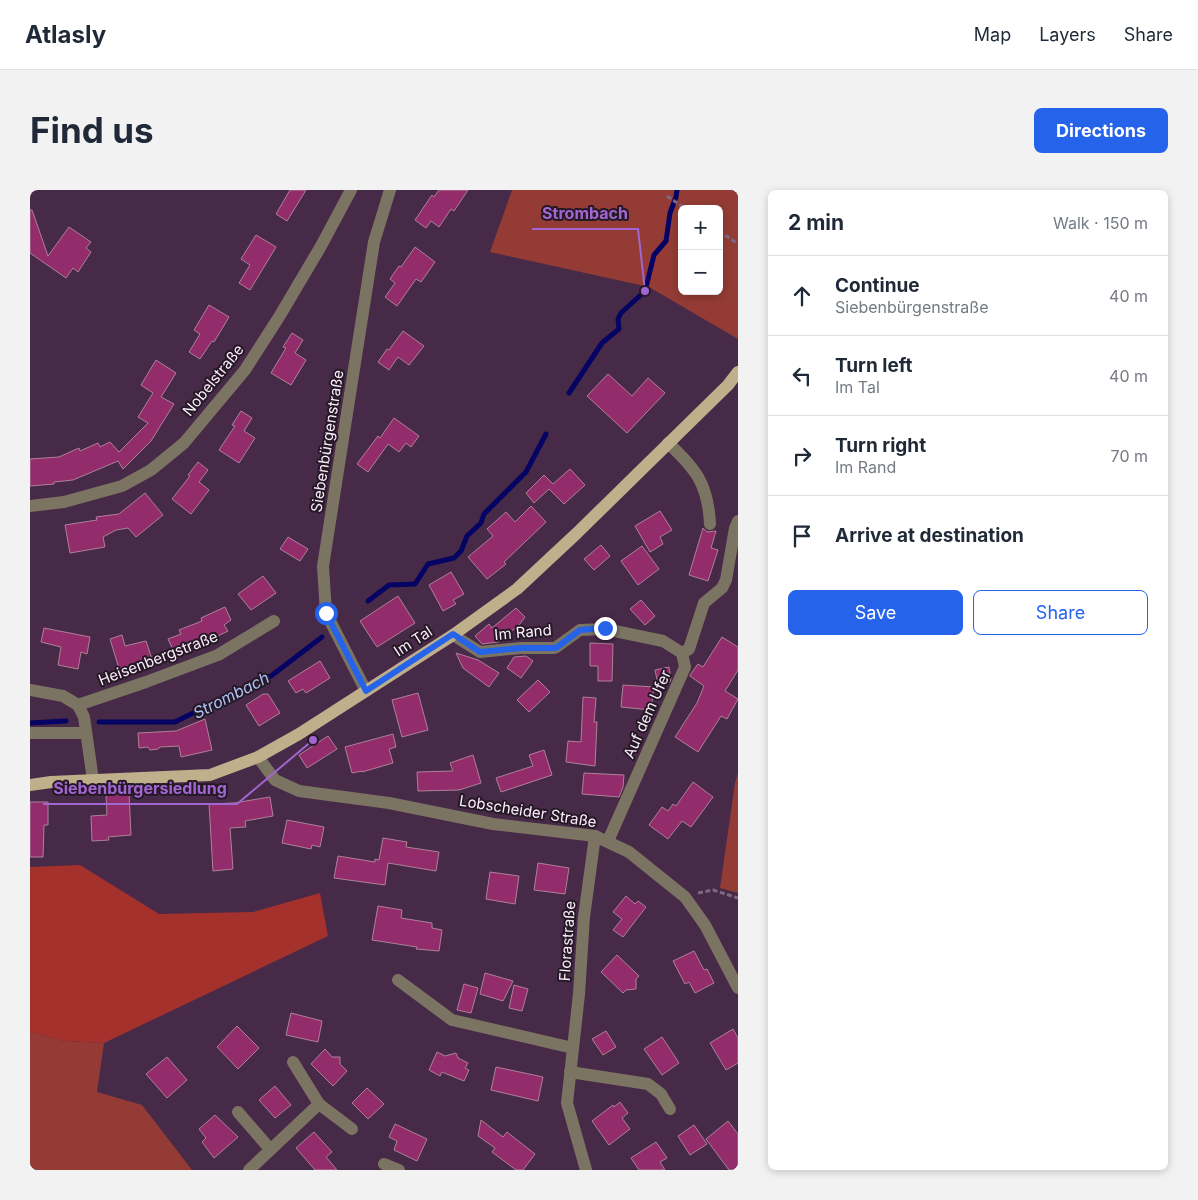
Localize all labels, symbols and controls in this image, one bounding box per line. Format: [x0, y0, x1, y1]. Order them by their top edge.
text: Atlasly [25, 20, 106, 49]
text: Map [974, 24, 1011, 45]
text: Layers [1039, 24, 1096, 45]
text: Share [1124, 24, 1173, 45]
button: Directions [1034, 108, 1168, 153]
text: Find us [30, 109, 154, 151]
callout: Strombach [532, 198, 638, 229]
text: Strombach [542, 203, 628, 223]
map controls [678, 205, 723, 295]
button: + [678, 205, 723, 250]
text: 2 min [788, 210, 844, 235]
text: Walk · 150 m [1053, 213, 1148, 233]
button: − [678, 250, 723, 295]
text: Continue [835, 274, 920, 297]
icon: ahead [788, 282, 816, 310]
text: 40 m [1109, 286, 1148, 306]
text: Siebenbürgenstraße [835, 297, 989, 317]
street label: Nobelstraße [178, 340, 248, 420]
text: Turn left [835, 354, 913, 377]
icon: left [788, 362, 816, 390]
text: 40 m [1109, 366, 1148, 386]
street label: Siebenbürgenstraße [306, 368, 348, 514]
text: Im Tal [835, 377, 880, 397]
text: Turn right [835, 434, 926, 457]
icon: right [788, 442, 816, 470]
text: 70 m [1111, 446, 1148, 466]
text: Im Rand [835, 457, 896, 477]
icon: arrive [788, 522, 816, 550]
text: Arrive at destination [835, 524, 1024, 547]
button: Save [788, 590, 963, 635]
button: Share [973, 590, 1148, 635]
route start [315, 602, 338, 625]
route end [594, 617, 617, 640]
street label: Im Rand [494, 620, 552, 644]
street label: Im Tal [390, 622, 436, 660]
street label: Heisenbergstraße [96, 626, 220, 690]
street label: Auf dem Ufer [619, 666, 675, 761]
water label: Strombach [189, 667, 273, 723]
callout: Siebenbürgersiedlung [43, 773, 237, 804]
text: Siebenbürgersiedlung [53, 778, 227, 798]
street label: Lobscheider Straße [458, 791, 598, 831]
street label: Florastraße [555, 900, 579, 982]

